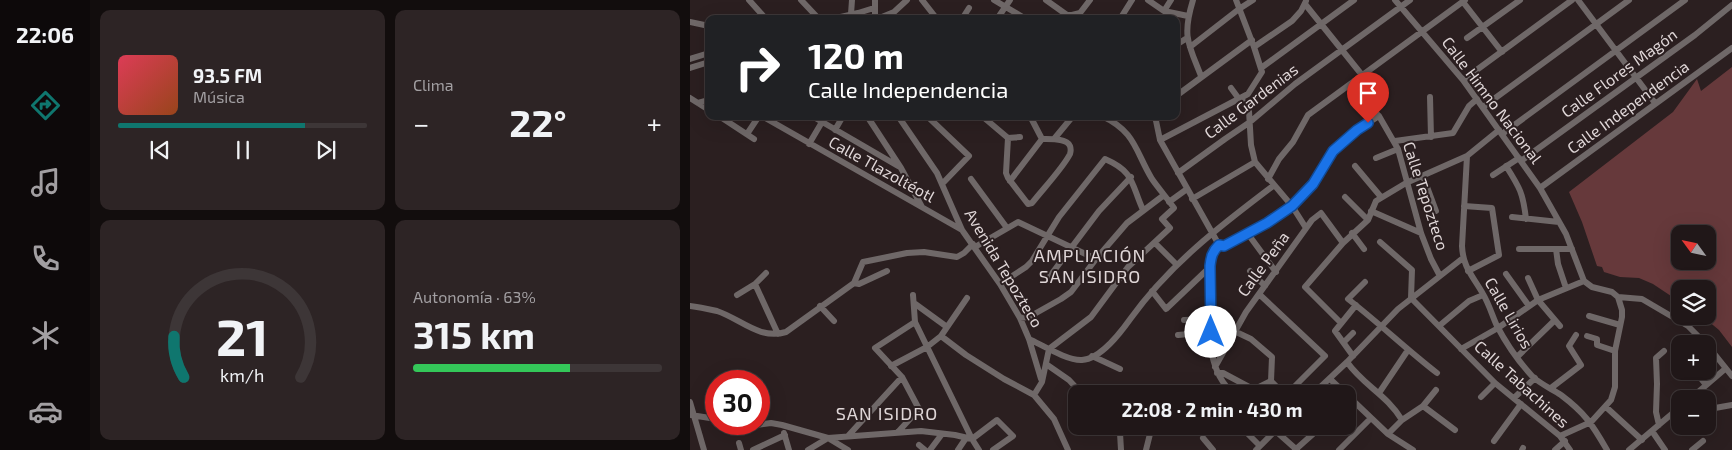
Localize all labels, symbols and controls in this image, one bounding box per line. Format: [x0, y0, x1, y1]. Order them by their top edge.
text: 22:06 [16, 21, 74, 47]
street label: Calle Flores Magón [1557, 24, 1680, 121]
street label: Calle Himno Nacional [1438, 32, 1546, 167]
text: 120 m [808, 34, 904, 76]
icon: right [725, 35, 790, 100]
street label: Calle Independencia [1563, 56, 1692, 157]
street label: Calle Gardenias [1200, 59, 1301, 142]
text: 93.5 FM [193, 64, 262, 87]
pin [1347, 72, 1389, 123]
text: Clima [413, 75, 454, 94]
text: Calle Independencia [808, 76, 1008, 102]
icon: arrive [1354, 79, 1382, 107]
text: Música [193, 87, 245, 106]
icon: directions [28, 88, 63, 123]
text: 22° [509, 99, 567, 145]
text: − [413, 106, 429, 140]
text: + [647, 106, 662, 140]
street label: Calle Tlazoltéotl [826, 132, 939, 206]
icon: previous [146, 136, 174, 164]
icon: pause [229, 136, 257, 164]
icon: next [312, 136, 340, 164]
street label: Calle Tepozteco [1400, 139, 1453, 253]
icon: music [28, 165, 63, 200]
street label: Avenida Tepozteco [961, 205, 1047, 331]
north arrow [1671, 225, 1716, 270]
map controls [1671, 225, 1716, 435]
street label: Calle Peña [1233, 228, 1292, 300]
icon: phone [28, 241, 63, 276]
district label: AMPLIACIÓN SAN ISIDRO [1034, 244, 1146, 287]
street label: Calle Lirios [1481, 274, 1538, 352]
button: layers [1671, 280, 1716, 325]
text: Autonomía · 63% [413, 287, 536, 306]
text: 21 [216, 304, 269, 366]
position arrow [1184, 305, 1236, 357]
text: 315 km [413, 311, 535, 357]
icon: climate [28, 318, 63, 353]
button: + [1671, 335, 1716, 380]
street label: Calle Tabachines [1471, 336, 1574, 431]
text: km/h [220, 364, 265, 386]
speed limit sign: 30 [705, 370, 770, 435]
button: − [1671, 390, 1716, 435]
icon: car [28, 394, 63, 429]
text: 22:08 · 2 min · 430 m [1122, 398, 1303, 421]
district label: SAN ISIDRO [836, 402, 938, 424]

